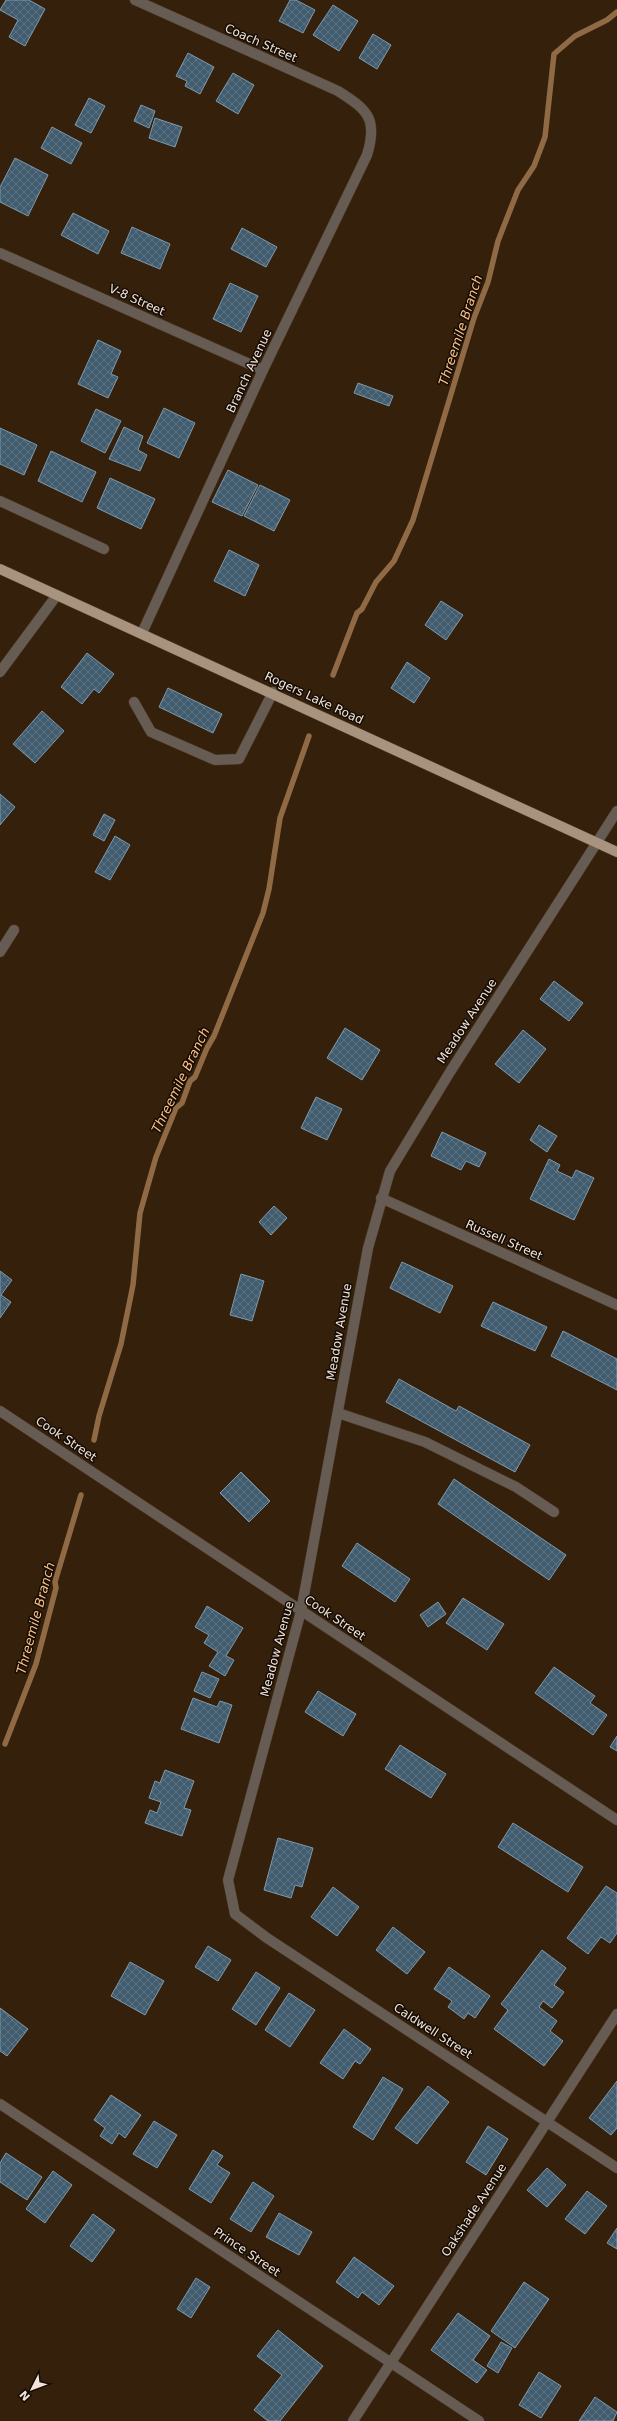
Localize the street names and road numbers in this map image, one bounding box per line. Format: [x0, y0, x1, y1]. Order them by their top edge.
street label: Coach Street [223, 21, 300, 65]
street label: V-8 Street [107, 281, 167, 319]
street label: Branch Avenue [223, 327, 275, 415]
street label: Rogers Lake Road [263, 669, 365, 727]
street label: Meadow Avenue [434, 976, 500, 1066]
street label: Russell Street [464, 1217, 545, 1263]
street label: Meadow Avenue [324, 1282, 354, 1382]
street label: Cook Street [33, 1414, 99, 1465]
street label: Cook Street [302, 1593, 368, 1644]
street label: Meadow Avenue [258, 1600, 296, 1698]
street label: Caldwell Street [391, 2000, 475, 2062]
street label: Oakshade Avenue [439, 2161, 509, 2259]
street label: Prince Street [211, 2225, 283, 2280]

